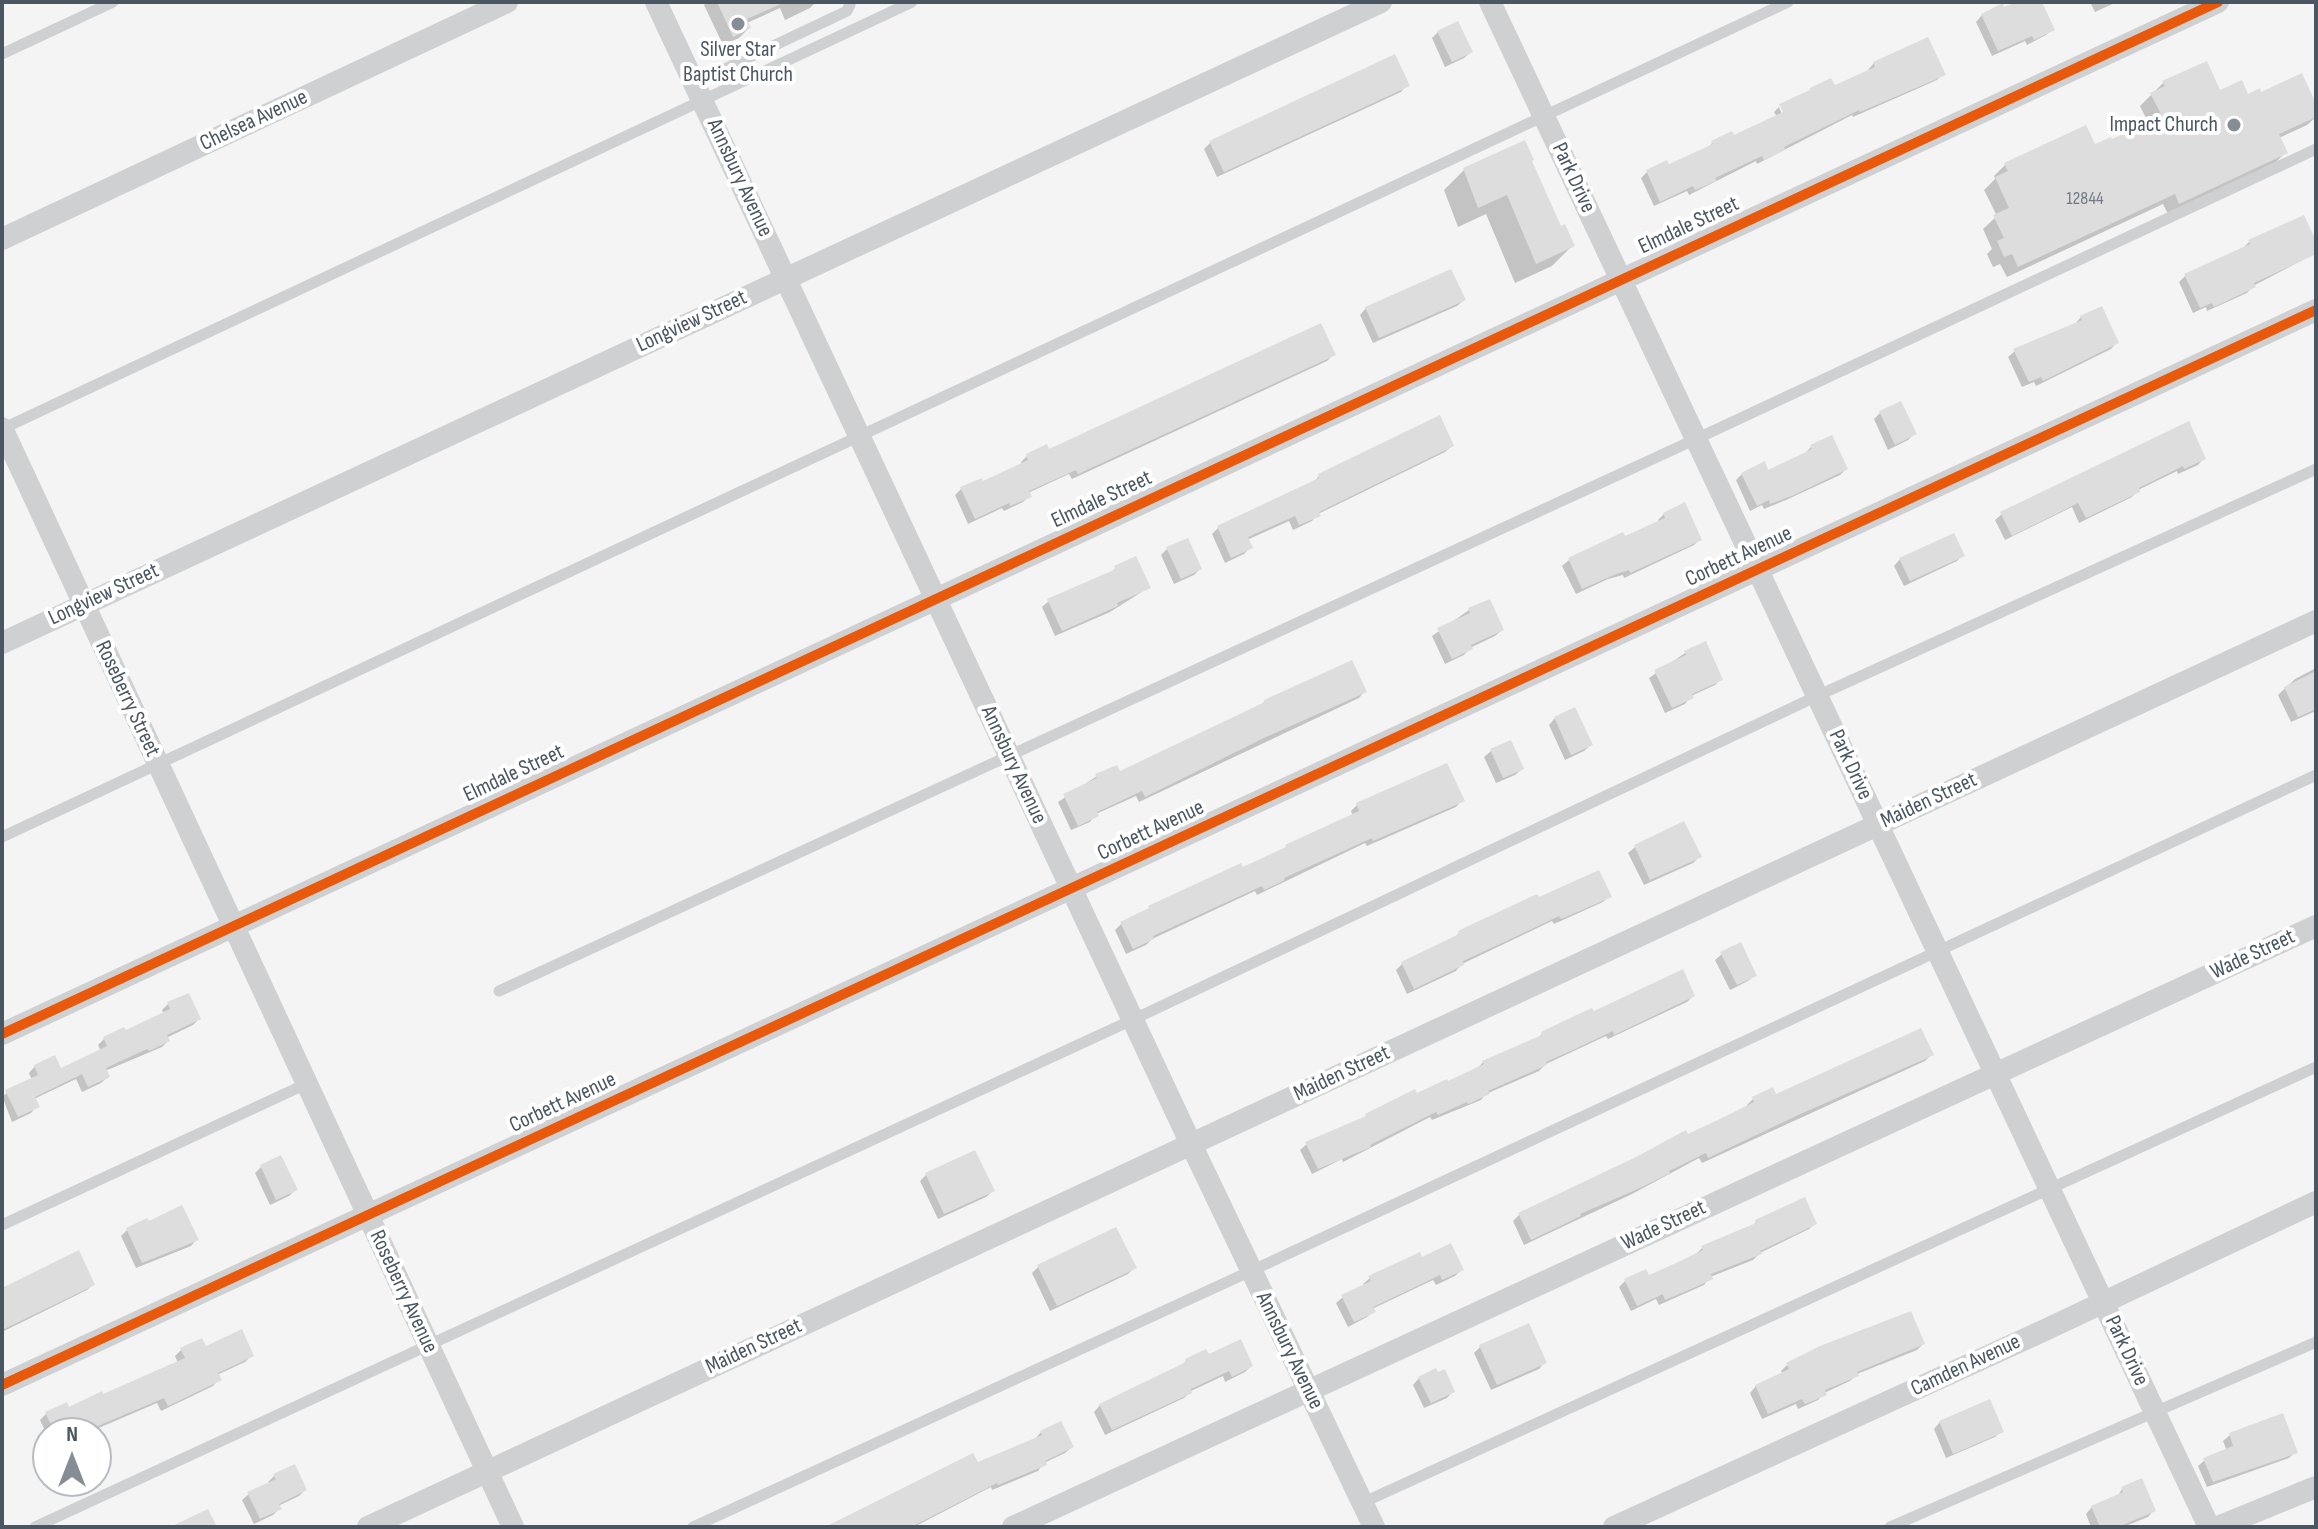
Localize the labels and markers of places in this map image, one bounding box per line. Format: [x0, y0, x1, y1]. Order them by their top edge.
marker: Silver Star Baptist Church [729, 15, 747, 33]
place label: Silver Star Baptist Church [683, 37, 793, 88]
place label: Impact Church [2110, 112, 2218, 138]
marker: Impact Church [2225, 116, 2243, 134]

